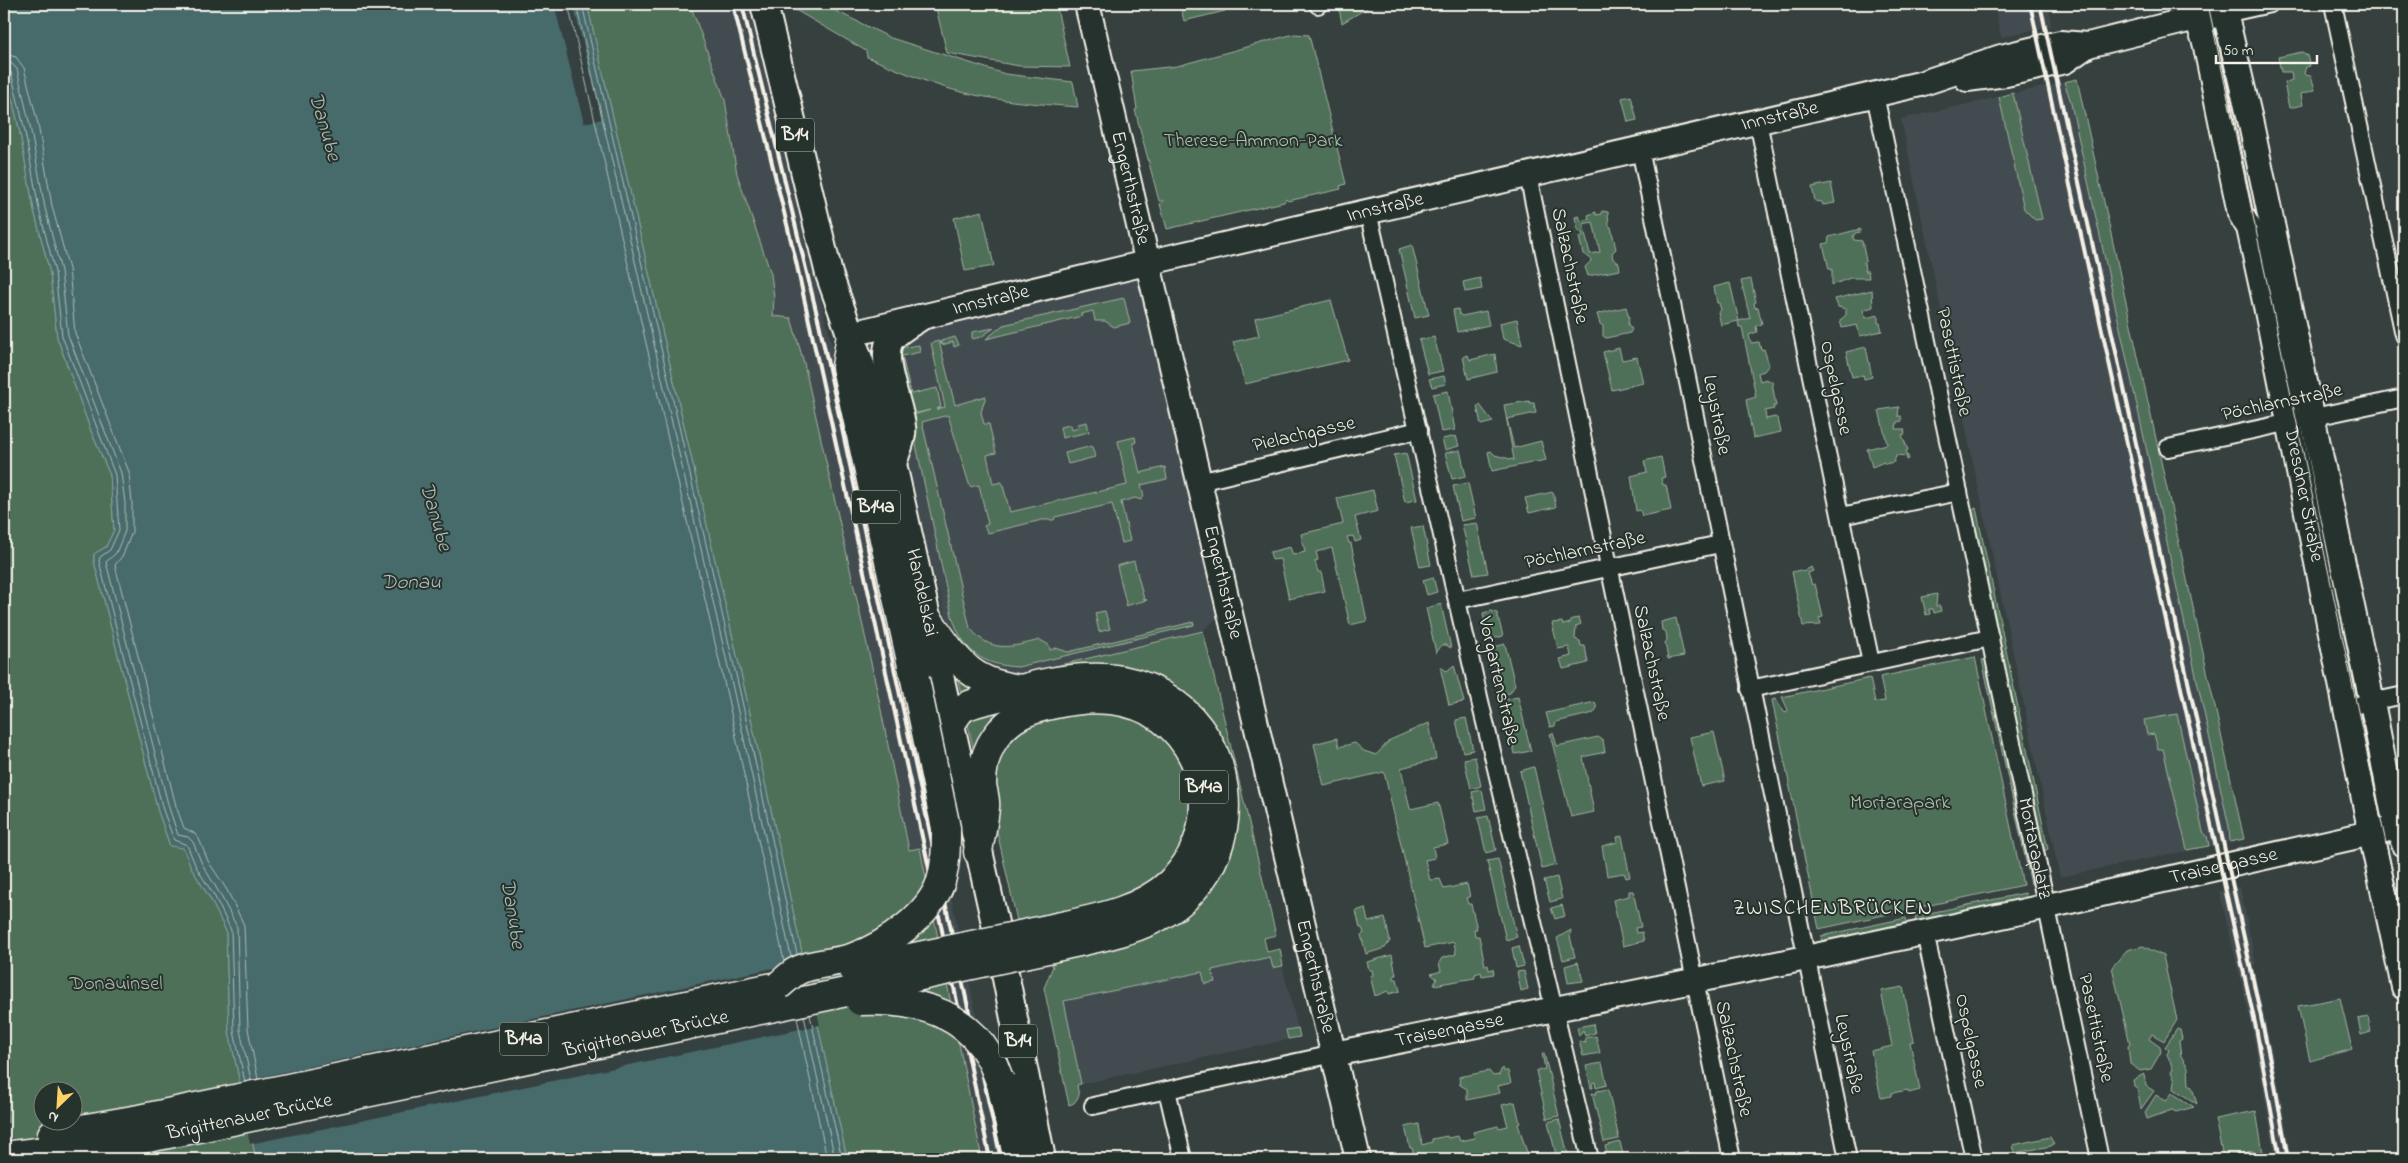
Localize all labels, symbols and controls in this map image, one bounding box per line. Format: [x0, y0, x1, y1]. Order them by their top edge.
scale bar [2216, 32, 2317, 64]
text: 50 m [2223, 40, 2254, 62]
water label: Danube [300, 89, 348, 166]
street label: Innstraße [1739, 94, 1821, 139]
road number: B14 [776, 118, 814, 152]
park label: Therese-Ammon-Park [1164, 127, 1343, 156]
street label: Engerthstraße [1103, 128, 1158, 248]
street label: Innstraße [1344, 185, 1426, 231]
street label: Salzachstraße [1543, 205, 1595, 327]
street label: Innstraße [950, 277, 1032, 324]
street label: Pasettistraße [1927, 305, 1979, 419]
street label: Ospelgasse [1810, 338, 1859, 438]
street label: Leystraße [1694, 373, 1738, 457]
street label: Pöchlarnstraße [2219, 376, 2345, 430]
street label: Pielachgasse [1250, 409, 1358, 462]
street label: Dresdner Straße [2276, 423, 2331, 565]
water label: Danube [411, 479, 459, 556]
road number: B14a [852, 491, 900, 524]
street label: Engerthstraße [1195, 523, 1250, 642]
street label: Pöchlarnstraße [1522, 524, 1648, 578]
street label: Handelskai [898, 546, 945, 639]
water label: Donau [381, 568, 441, 598]
street label: Salzachstraße [1625, 602, 1677, 724]
street label: Vorgartenstraße [1468, 613, 1527, 748]
road number: B14a [1180, 770, 1228, 804]
park label: Mortarapark [1850, 789, 1950, 818]
street label: Mortaraplatz [2009, 795, 2059, 902]
street label: Traisengasse [2166, 840, 2280, 893]
water label: Danube [492, 877, 533, 952]
district label: ZWISCHENBRÜCKEN [1733, 894, 1933, 924]
street label: Engerthstraße [1288, 917, 1343, 1036]
park label: Donauinsel [68, 970, 163, 999]
street label: Pasettistraße [2069, 971, 2121, 1085]
street label: Ospelgasse [1945, 991, 1994, 1091]
street label: Salzachstraße [1707, 998, 1759, 1120]
street label: Brigittenauer Brücke [560, 1003, 731, 1066]
street label: Traisengasse [1393, 1005, 1507, 1056]
street label: Leystraße [1825, 1011, 1871, 1097]
road number: B14a [500, 1022, 548, 1056]
road number: B14 [999, 1024, 1037, 1058]
north arrow [32, 1080, 82, 1130]
street label: Brigittenauer Brücke [163, 1086, 335, 1149]
text: N [44, 1105, 62, 1128]

